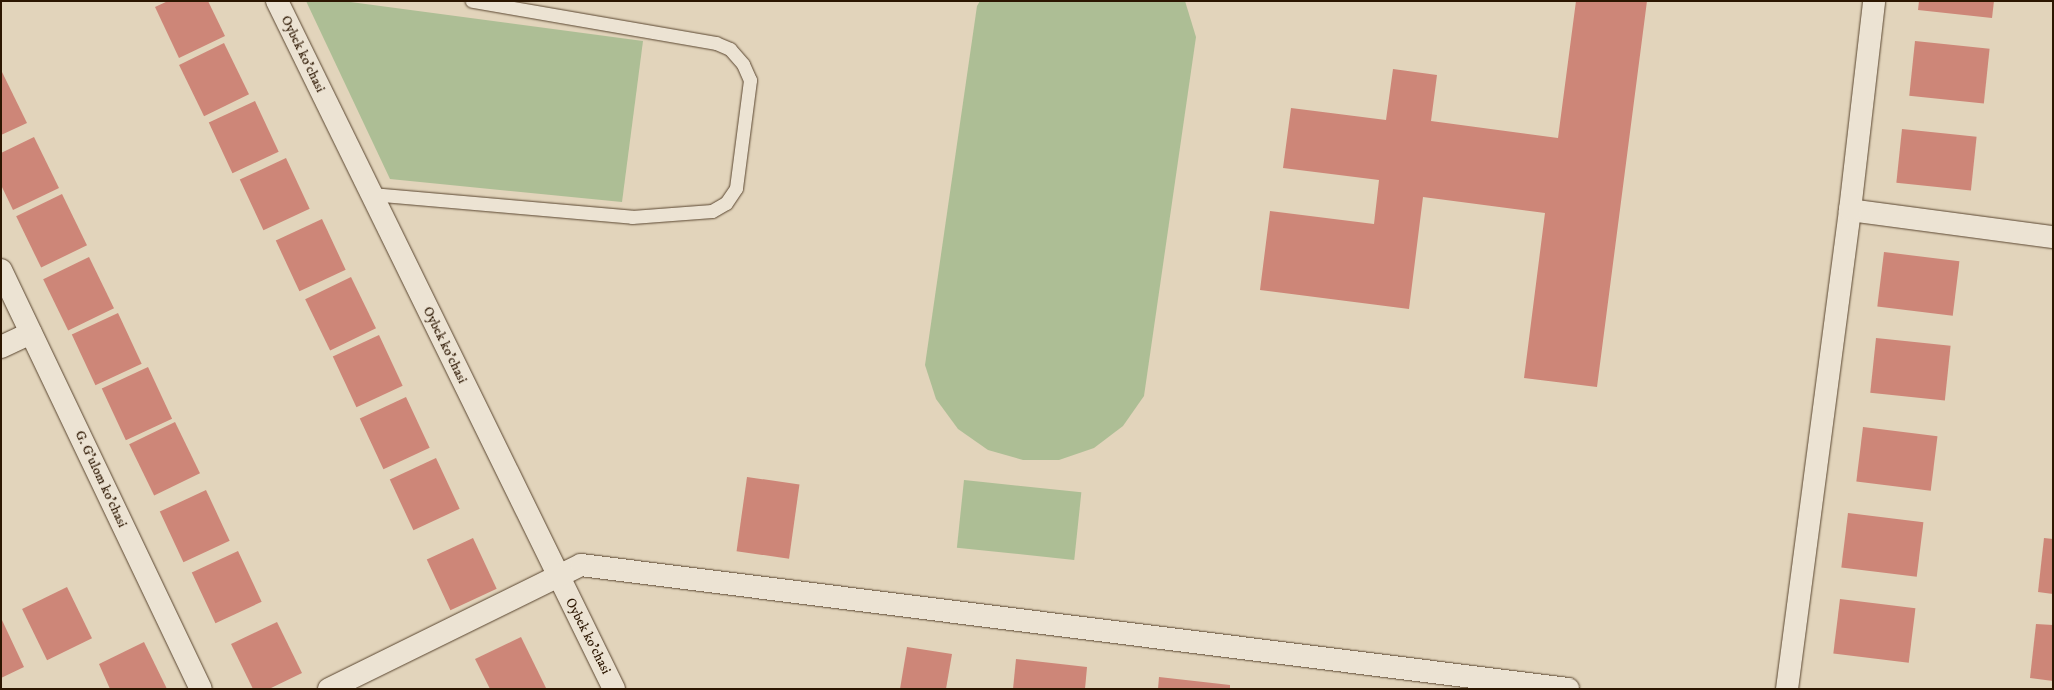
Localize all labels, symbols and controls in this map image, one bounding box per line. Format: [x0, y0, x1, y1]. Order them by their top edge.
street label: Oybek ko'chasi [277, 13, 329, 95]
street label: Oybek ko'chasi [419, 304, 471, 386]
street label: G. G'ulom ko'chasi [71, 428, 131, 530]
street label: Oybek ko'chasi [562, 595, 614, 677]

